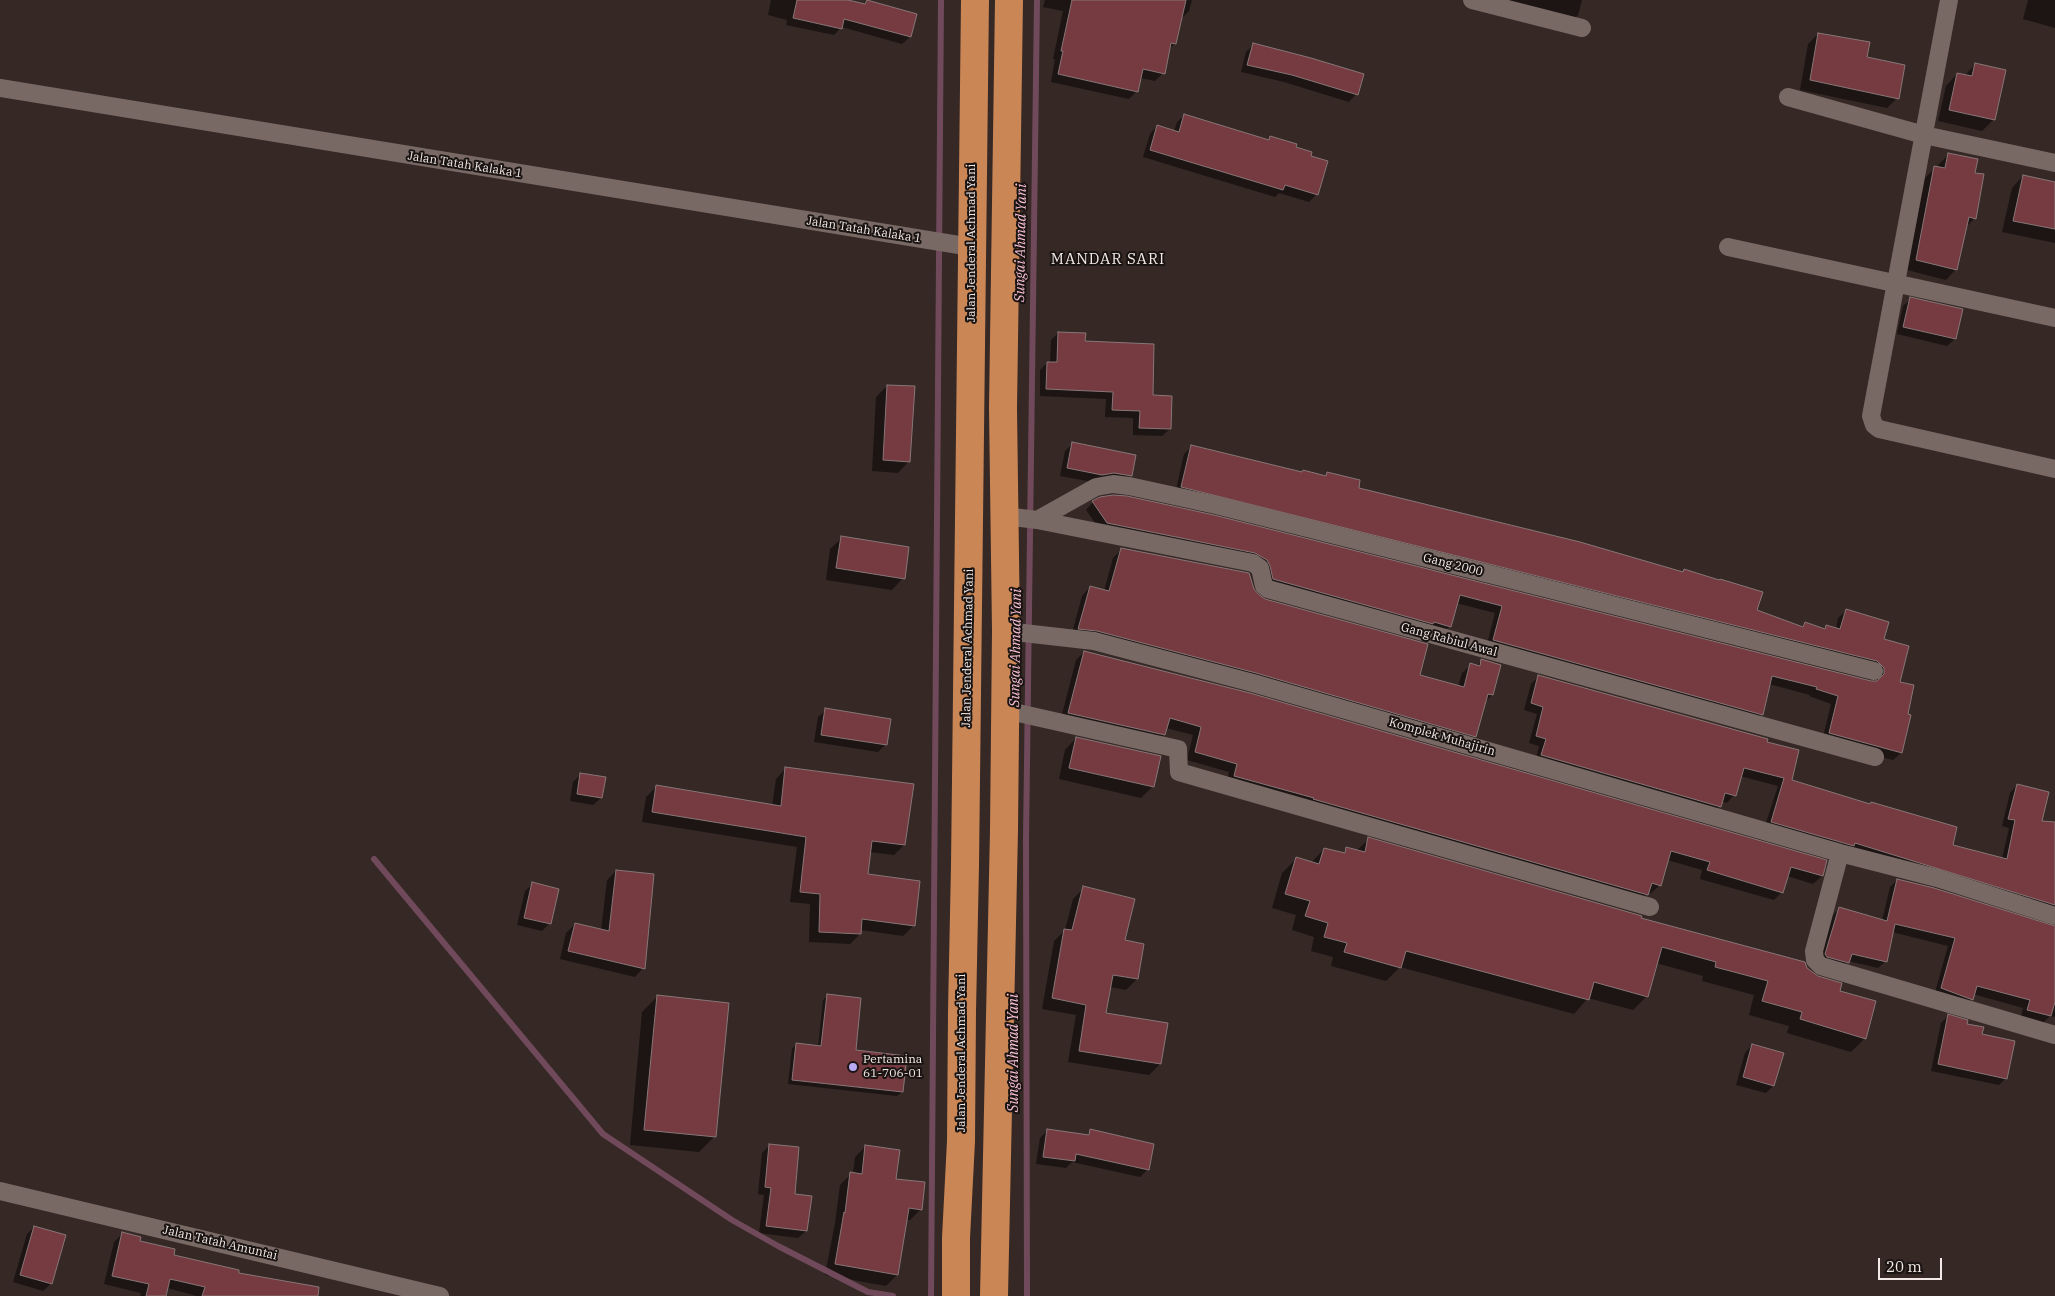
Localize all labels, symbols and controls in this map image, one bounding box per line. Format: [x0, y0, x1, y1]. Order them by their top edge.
street label: Jalan Tatah Kalaka 1 [407, 149, 523, 181]
street label: Jalan Jenderal Achmad Yani [965, 164, 979, 322]
water label: Sungai Ahmad Yani [1012, 184, 1030, 302]
street label: Jalan Tatah Kalaka 1 [806, 214, 922, 246]
district label: MANDAR SARI [1049, 251, 1167, 269]
street label: Gang 2000 [1422, 551, 1484, 579]
street label: Jalan Jenderal Achmad Yani [959, 569, 977, 727]
water label: Sungai Ahmad Yani [1007, 589, 1025, 707]
street label: Gang Rabiul Awal [1399, 620, 1499, 660]
street label: Komplek Muhajirin [1387, 715, 1497, 759]
street label: Jalan Jenderal Achmad Yani [955, 974, 969, 1132]
water label: Sungai Ahmad Yani [1006, 994, 1022, 1112]
place label: Pertamina 61-706-01 [863, 1053, 923, 1081]
marker: Pertamina 61-706-01 [847, 1061, 859, 1073]
street label: Jalan Tatah Amuntai [162, 1223, 278, 1263]
scale bar [1880, 1248, 1944, 1280]
text: 20 m [1886, 1257, 1922, 1276]

